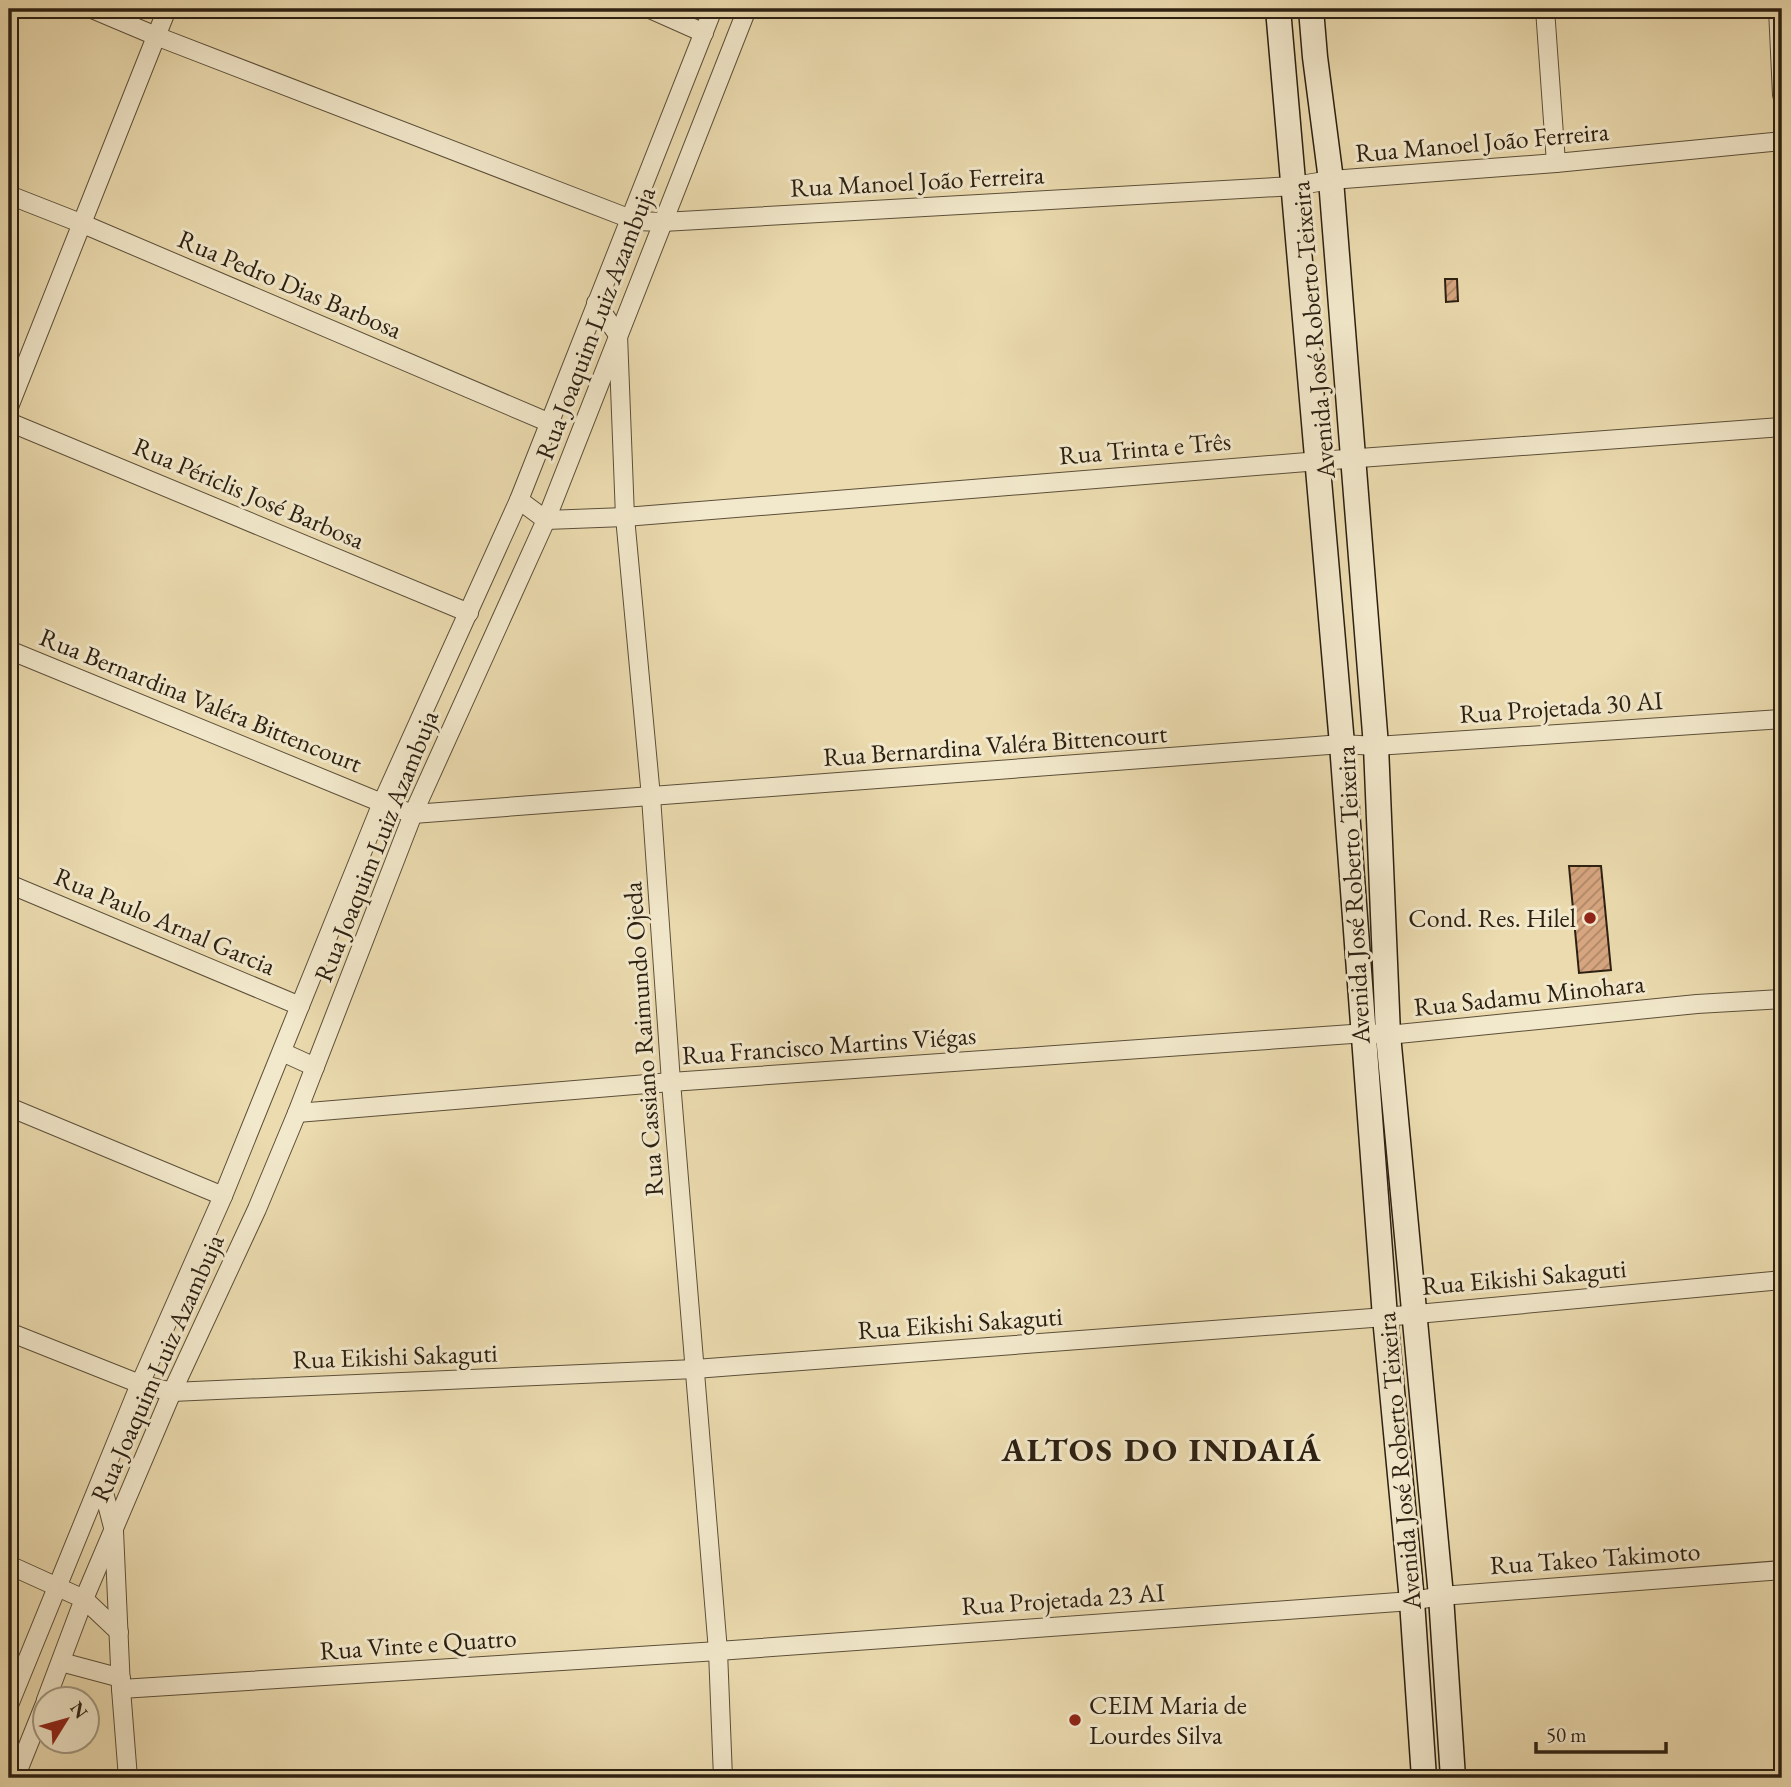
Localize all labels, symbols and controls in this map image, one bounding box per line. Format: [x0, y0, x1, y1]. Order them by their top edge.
street label: Rua Manoel João Ferreira [1354, 114, 1611, 170]
street label: Rua Manoel João Ferreira [789, 157, 1046, 205]
street label: Avenida José Roberto Teixeira [1283, 179, 1343, 481]
street label: Rua Joaquim Luiz Azambuja [527, 181, 663, 464]
street label: Rua Pedro Dias Barbosa [173, 221, 408, 347]
street label: Rua Trinta e Três [1058, 424, 1232, 472]
street label: Rua Périclis José Barbosa [128, 429, 370, 557]
street label: Rua Bernardina Valéra Bittencourt [35, 620, 367, 780]
street label: Rua Projetada 30 AI [1458, 683, 1664, 731]
street label: Rua Joaquim Luiz Azambuja [306, 705, 446, 987]
street label: Rua Bernardina Valéra Bittencourt [822, 716, 1168, 774]
street label: Avenida José Roberto Teixeira [1328, 744, 1378, 1046]
street label: Rua Paulo Arnal Garcia [49, 859, 281, 983]
street label: Rua Cassiano Raimundo Ojeda [615, 880, 671, 1197]
place label: Cond. Res. Hilel [1408, 901, 1576, 935]
marker: Cond. Res. Hilel [1582, 910, 1598, 926]
street label: Rua Sadamu Minohara [1412, 966, 1647, 1024]
street label: Rua Francisco Martins Viégas [681, 1018, 977, 1072]
street label: Rua Joaquim Luiz Azambuja [83, 1228, 232, 1507]
street label: Rua Eikishi Sakaguti [1420, 1251, 1628, 1303]
street label: Rua Eikishi Sakaguti [856, 1299, 1064, 1347]
street label: Avenida José Roberto Teixeira [1369, 1310, 1429, 1612]
street label: Rua Eikishi Sakaguti [292, 1335, 498, 1377]
district label: ALTOS DO INDAIÁ [1000, 1428, 1323, 1471]
street label: Rua Takeo Takimoto [1489, 1534, 1701, 1582]
street label: Rua Projetada 23 AI [960, 1575, 1166, 1623]
street label: Rua Vinte e Quatro [318, 1620, 518, 1668]
north arrow [32, 1686, 102, 1756]
place label: CEIM Maria de Lourdes Silva [1089, 1688, 1247, 1752]
text: N [65, 1696, 94, 1724]
scale bar [1536, 1710, 1665, 1754]
marker: CEIM Maria de Lourdes Silva [1067, 1712, 1083, 1728]
text: 50 m [1546, 1721, 1587, 1748]

